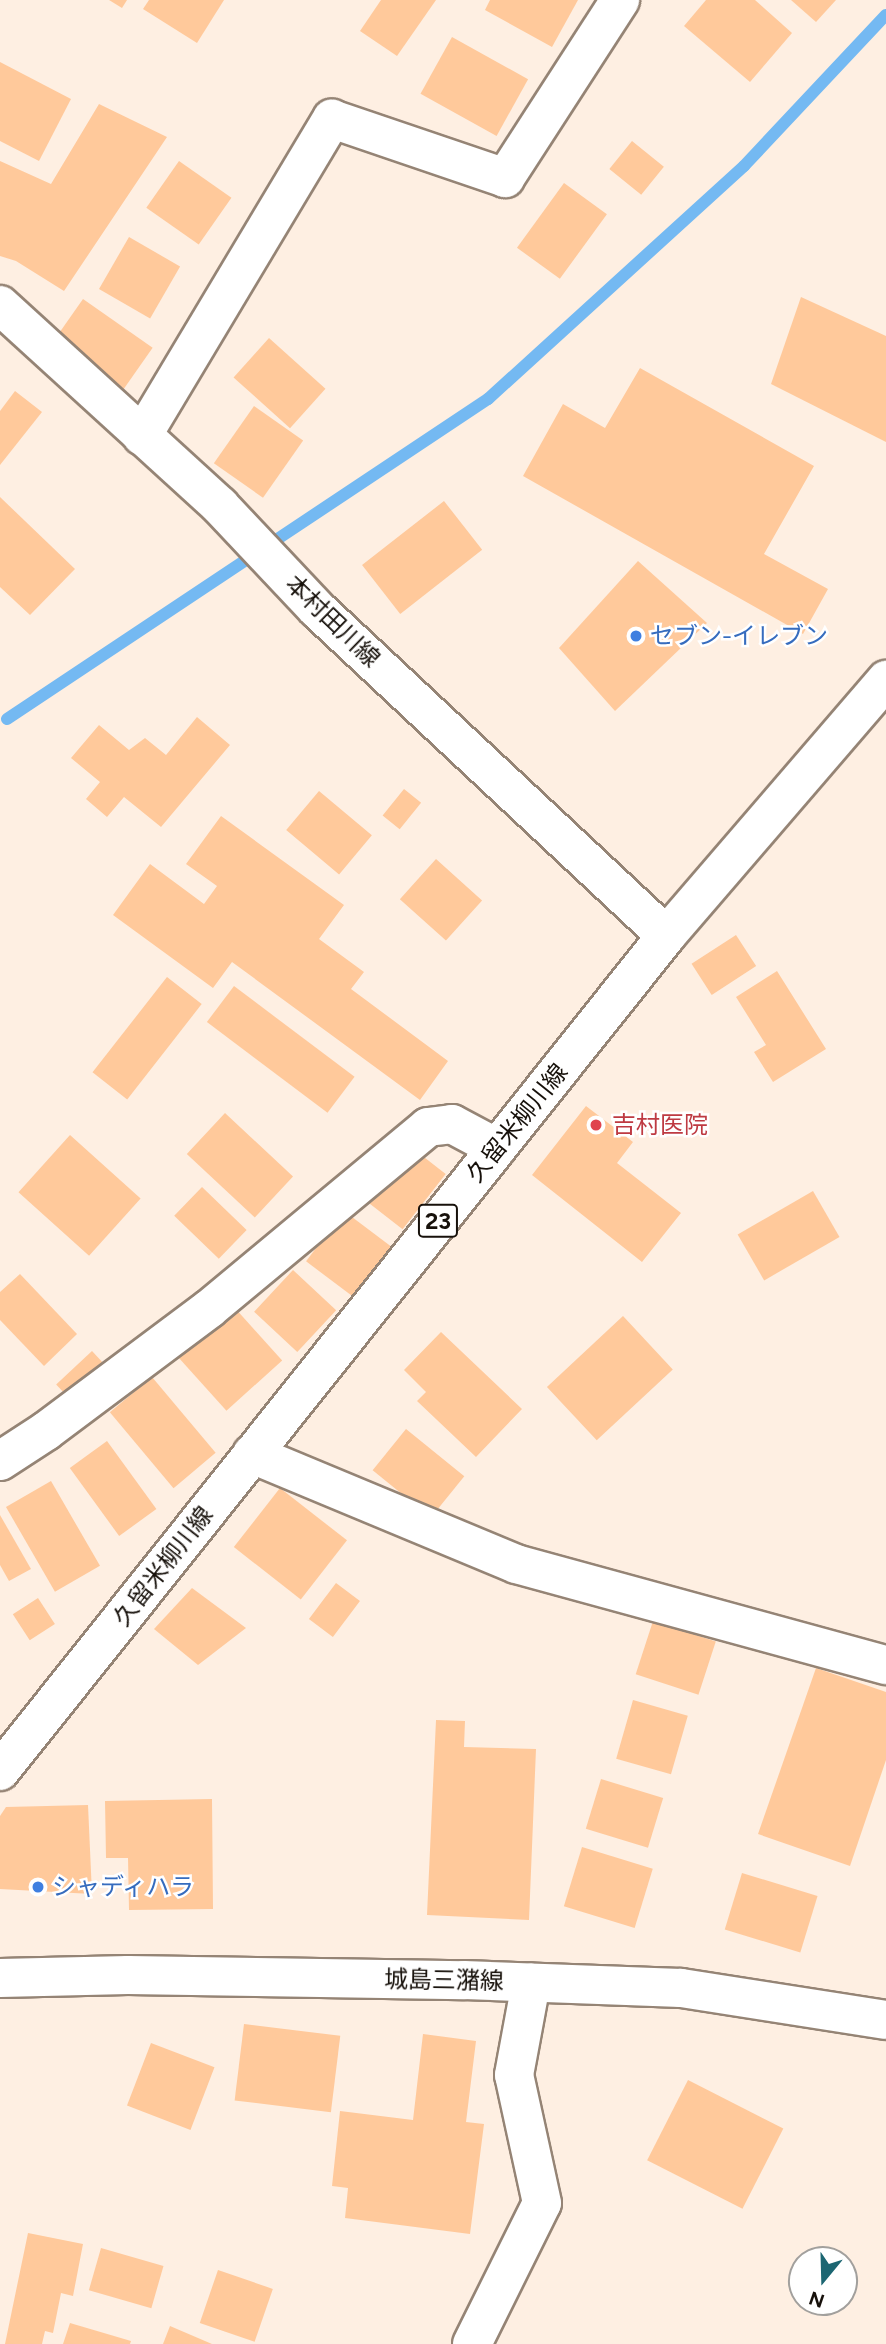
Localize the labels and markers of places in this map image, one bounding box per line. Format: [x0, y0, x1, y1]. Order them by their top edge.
place label: セブン-イレブン [650, 622, 828, 650]
marker: セブン-イレブン [628, 628, 644, 644]
place label: 吉村医院 [612, 1111, 708, 1139]
marker: 吉村医院 [586, 1115, 606, 1135]
place label: シャディハラ [52, 1873, 196, 1901]
marker: シャディハラ [30, 1879, 46, 1895]

